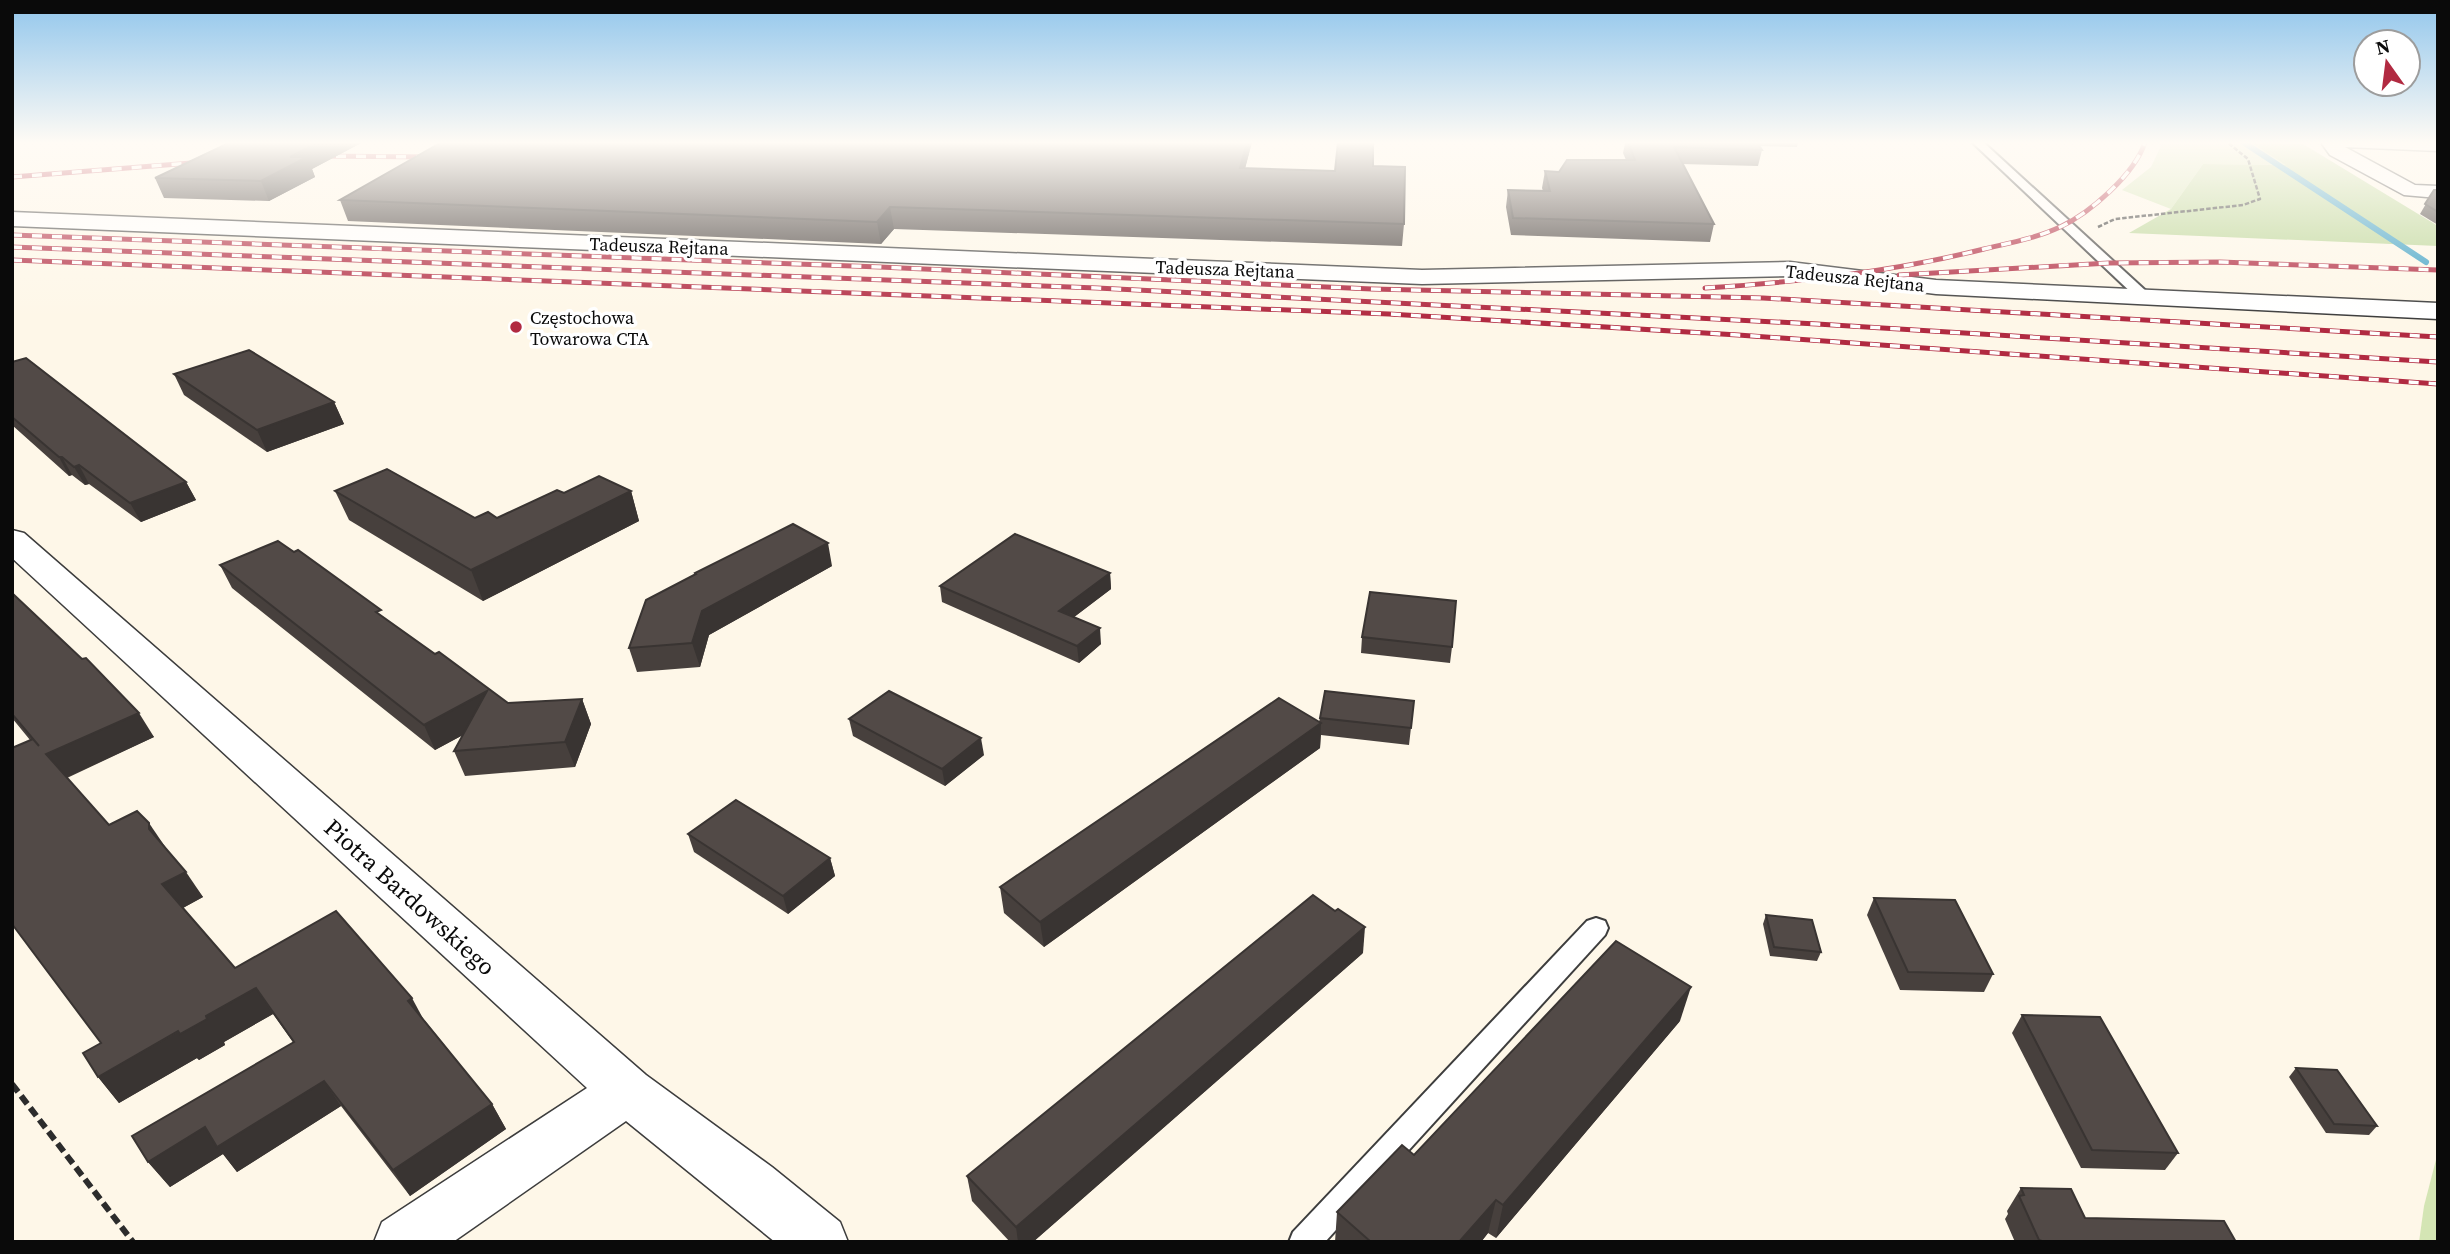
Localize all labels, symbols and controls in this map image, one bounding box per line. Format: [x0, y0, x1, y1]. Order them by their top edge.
north arrow [2352, 28, 2422, 98]
text: N [2373, 32, 2393, 61]
street label: Tadeusza Rejtana [589, 231, 730, 261]
street label: Tadeusza Rejtana [1155, 254, 1296, 284]
street label: Tadeusza Rejtana [1784, 258, 1926, 298]
place label: Częstochowa Towarowa CTA [530, 305, 649, 351]
marker: Częstochowa Towarowa CTA [508, 319, 524, 335]
street label: Piotra Bardowskiego [317, 811, 503, 983]

